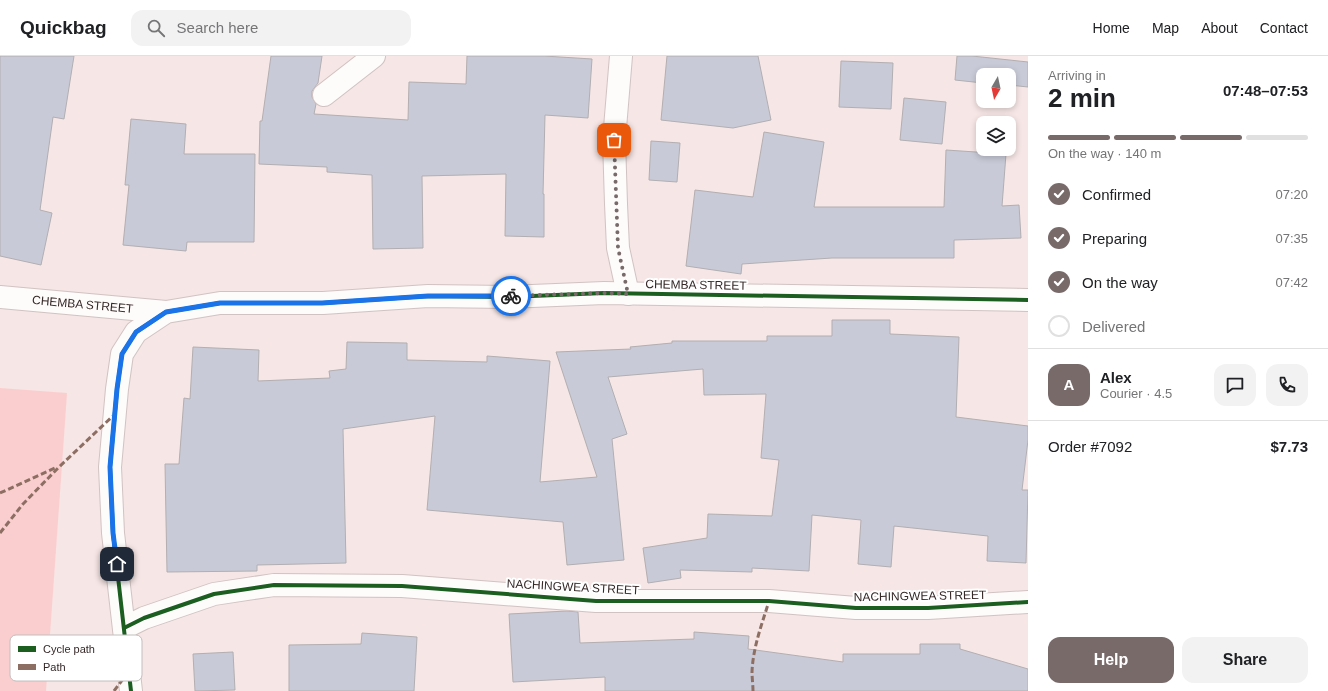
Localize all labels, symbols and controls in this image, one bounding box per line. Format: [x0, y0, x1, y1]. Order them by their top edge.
search box [131, 10, 411, 46]
text: Quickbag [20, 17, 107, 38]
icon: search [145, 17, 167, 39]
text: Search here [177, 19, 258, 36]
text: Home [1093, 20, 1130, 36]
text: Map [1152, 20, 1179, 36]
text: About [1201, 20, 1238, 36]
text: Contact [1260, 20, 1308, 36]
north arrow [976, 68, 1016, 108]
map controls [976, 68, 1016, 156]
text: Arriving in [1048, 68, 1106, 83]
text: 07:48–07:53 [1223, 82, 1308, 99]
text: 2 min [1048, 83, 1116, 113]
button: layers [976, 116, 1016, 156]
pin [597, 123, 631, 157]
icon: bag [603, 129, 625, 151]
text: On the way · 140 m [1048, 146, 1161, 161]
icon: check [1048, 183, 1070, 205]
text: Confirmed [1082, 186, 1151, 203]
text: 07:20 [1275, 187, 1308, 202]
icon: check [1048, 227, 1070, 249]
text: Preparing [1082, 230, 1147, 247]
text: 07:35 [1275, 231, 1308, 246]
icon: check [1048, 271, 1070, 293]
text: On the way [1082, 274, 1158, 291]
text: 07:42 [1275, 275, 1308, 290]
courier [491, 276, 531, 316]
street label: CHEMBA STREET [645, 277, 747, 293]
icon: bike [500, 285, 522, 307]
street label: CHEMBA STREET [32, 293, 134, 316]
text: Delivered [1082, 318, 1145, 335]
button: chat [1214, 364, 1256, 406]
button: phone [1266, 364, 1308, 406]
text: Alex [1100, 369, 1132, 386]
text: A [1064, 376, 1074, 393]
text: Courier · 4.5 [1100, 386, 1172, 401]
text: Order #7092 [1048, 438, 1132, 455]
text: $7.73 [1270, 438, 1308, 455]
pin [100, 547, 134, 581]
icon: home [106, 553, 128, 575]
street label: NACHINGWEA STREET [506, 577, 640, 597]
street label: NACHINGWEA STREET [854, 588, 987, 604]
legend [10, 635, 142, 681]
button: Help [1048, 637, 1174, 683]
button: Share [1182, 637, 1308, 683]
text: Cycle path [43, 643, 95, 655]
text: Path [43, 661, 66, 673]

